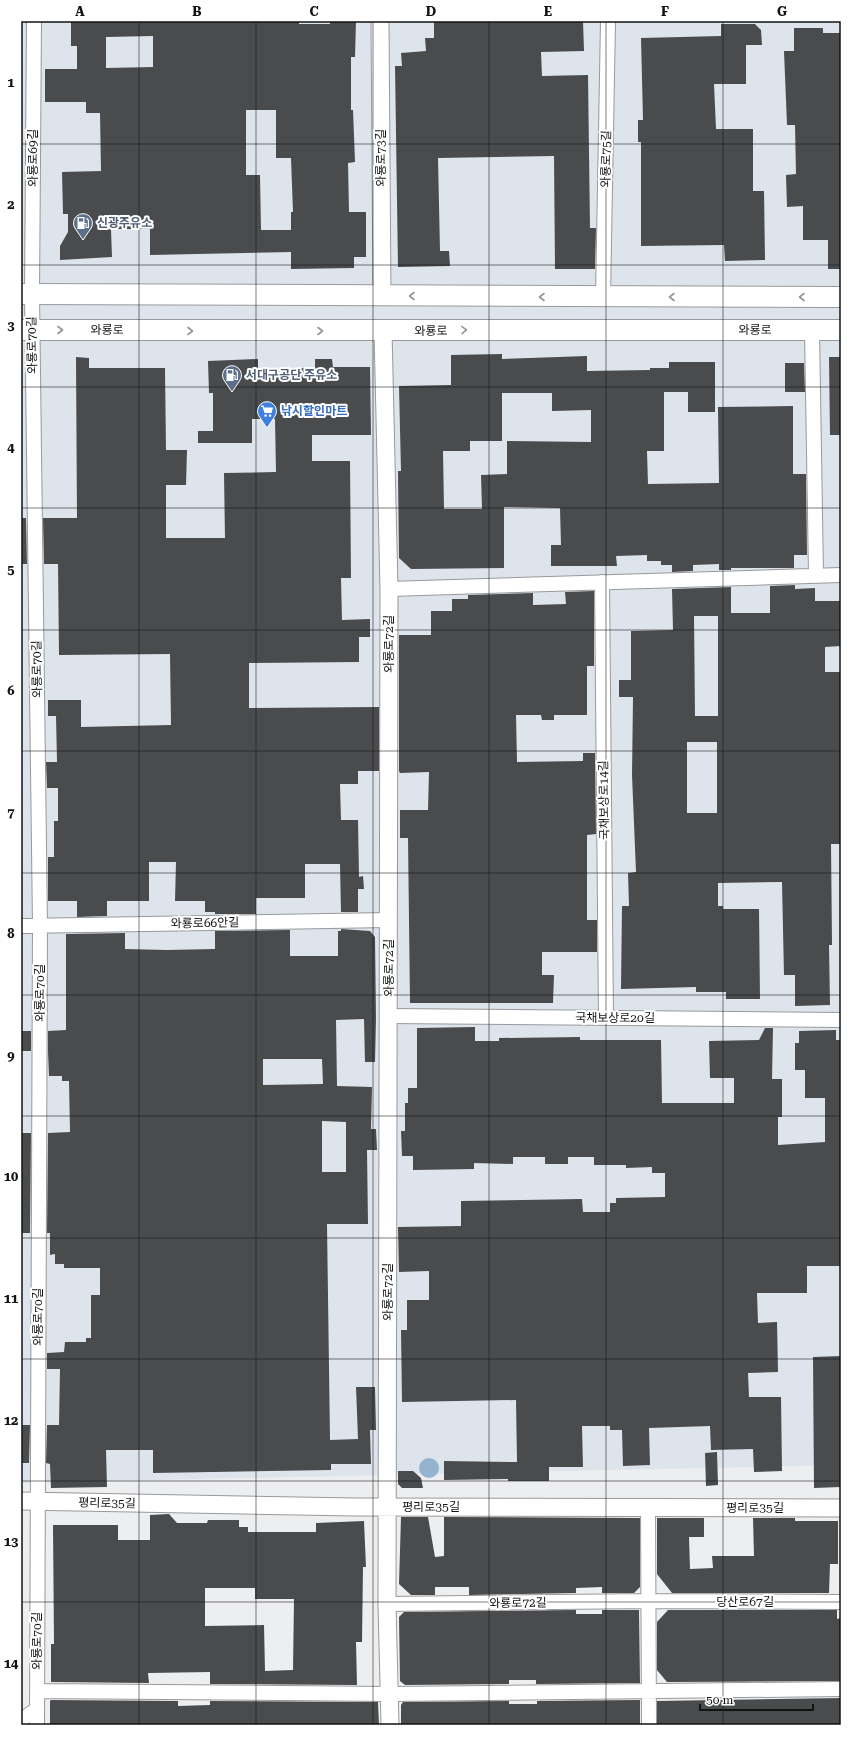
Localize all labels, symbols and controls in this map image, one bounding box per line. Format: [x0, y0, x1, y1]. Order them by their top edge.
text: A [75, 4, 85, 19]
text: B [192, 4, 202, 19]
text: C [309, 4, 319, 19]
text: D [426, 4, 436, 19]
text: E [544, 4, 552, 19]
text: F [661, 4, 669, 19]
text: G [777, 4, 787, 19]
text: 1 [7, 75, 15, 90]
street label: 와룡로69길 [26, 129, 40, 187]
street label: 와룡로73길 [374, 129, 388, 187]
street label: 와룡로75길 [598, 130, 614, 188]
text: 2 [7, 197, 15, 212]
fuel station icon: 신광주유소 [72, 212, 94, 240]
place label: 신광주유소 [97, 216, 152, 230]
one-way arrow [409, 292, 415, 300]
one-way arrow [539, 293, 545, 301]
one-way arrow [669, 293, 675, 301]
one-way arrow [799, 293, 805, 301]
street label: 와룡로70길 [24, 316, 40, 374]
text: 3 [7, 318, 15, 333]
street label: 와룡로 [90, 323, 124, 337]
street label: 와룡로 [738, 323, 772, 337]
street label: 와룡로 [414, 324, 448, 338]
one-way arrow [57, 326, 63, 334]
one-way arrow [187, 326, 193, 335]
one-way arrow [461, 326, 467, 334]
one-way arrow [317, 327, 323, 335]
fuel station icon: 서대구공단 주유소 [221, 364, 243, 392]
place label: 서대구공단 주유소 [246, 368, 337, 382]
supermarket icon: 낚시할인마트 [256, 400, 278, 428]
place label: 낚시할인마트 [281, 404, 347, 418]
text: 4 [7, 440, 15, 455]
text: 5 [7, 562, 15, 577]
street label: 와룡로72길 [382, 615, 396, 673]
street label: 와룡로70길 [29, 640, 45, 698]
text: 6 [7, 683, 15, 698]
street label: 국채보상로14길 [596, 760, 612, 840]
text: 7 [7, 805, 15, 820]
street label: 와룡로66안길 [171, 915, 239, 931]
text: 8 [7, 926, 15, 941]
street label: 와룡로72길 [382, 939, 396, 997]
street label: 와룡로70길 [33, 964, 47, 1022]
street label: 국채보상로20길 [575, 1011, 655, 1025]
text: 9 [7, 1048, 15, 1063]
text: 10 [4, 1169, 18, 1184]
street label: 와룡로72길 [381, 1263, 395, 1321]
street label: 와룡로70길 [31, 1288, 45, 1346]
text: 11 [4, 1291, 18, 1306]
text: 12 [4, 1413, 18, 1428]
street label: 평리로35길 [78, 1495, 136, 1511]
street label: 평리로35길 [402, 1500, 460, 1514]
street label: 평리로35길 [726, 1501, 784, 1515]
text: 13 [4, 1534, 18, 1549]
street label: 와룡로72길 [489, 1595, 547, 1611]
street label: 당산로67길 [716, 1595, 774, 1609]
street label: 와룡로70길 [30, 1612, 44, 1670]
text: 14 [4, 1656, 19, 1671]
scale bar [700, 1686, 813, 1712]
text: 50 m [706, 1693, 733, 1707]

